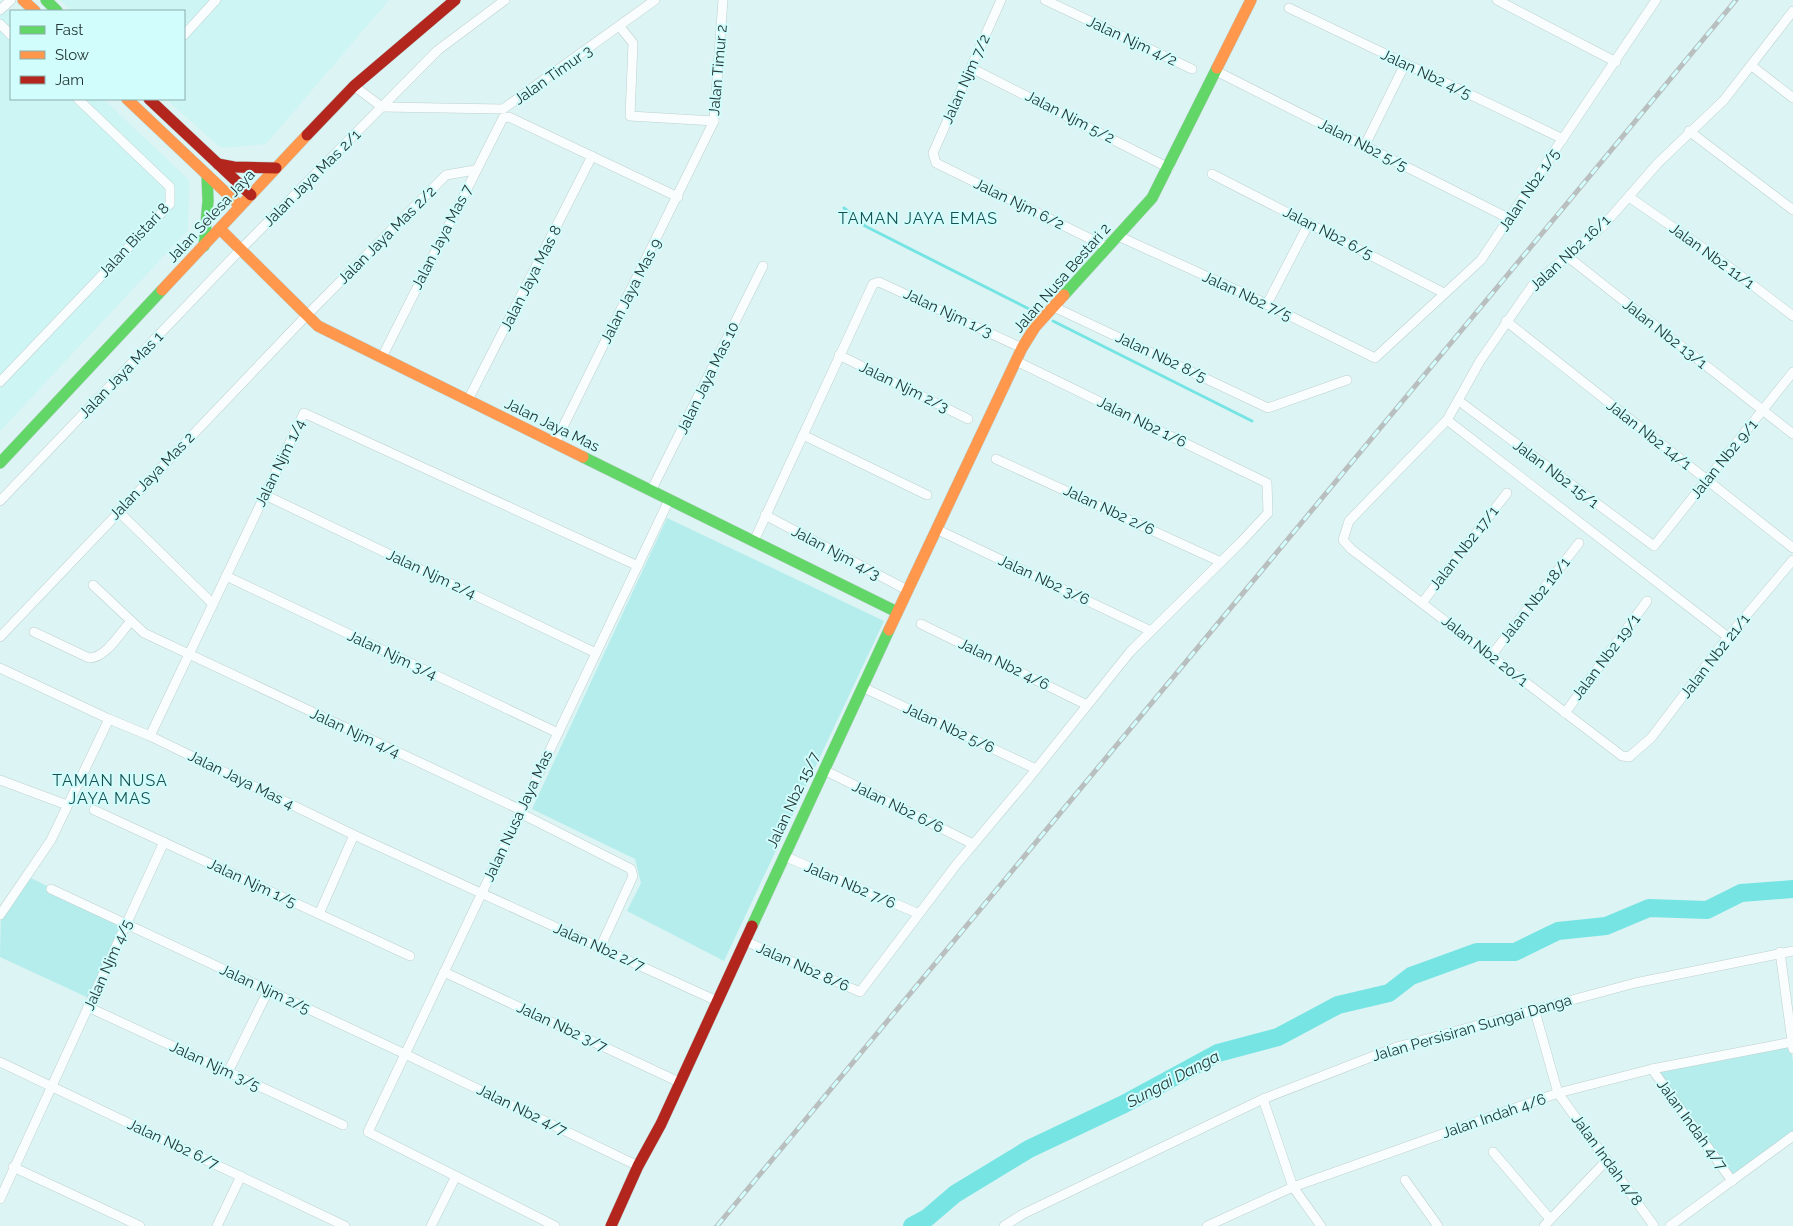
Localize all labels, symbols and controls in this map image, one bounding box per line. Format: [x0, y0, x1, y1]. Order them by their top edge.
legend [10, 10, 185, 100]
street label: Jalan Njm 4/2 [1084, 12, 1180, 70]
text: Fast [55, 21, 83, 39]
street label: Jalan Timur 2 [705, 24, 731, 116]
street label: Jalan Njm 7/2 [938, 31, 994, 127]
street label: Jalan Timur 3 [510, 41, 596, 109]
street label: Jalan Nb2 4/5 [1378, 45, 1474, 103]
text: Slow [55, 46, 89, 64]
text: Jam [55, 71, 84, 89]
street label: Jalan Njm 5/2 [1023, 87, 1118, 147]
street label: Jalan Nb2 5/5 [1316, 115, 1410, 175]
street label: Jalan Jaya Mas 2/1 [260, 125, 365, 230]
street label: Jalan Nb2 1/5 [1495, 145, 1563, 235]
street label: Jalan Selesa Jaya [163, 166, 259, 266]
street label: Jalan Njm 6/2 [971, 174, 1067, 234]
street label: Jalan Jaya Mas 2/2 [334, 182, 440, 288]
street label: Jalan Jaya Mas 7 [408, 182, 476, 292]
street label: Jalan Bistari 8 [95, 199, 173, 281]
street label: Jalan Nb2 6/5 [1280, 203, 1376, 263]
district label: TAMAN JAYA EMAS [838, 209, 998, 228]
street label: Jalan Nb2 16/1 [1526, 211, 1614, 295]
street label: Jalan Nusa Bestari 2 [1010, 219, 1115, 336]
street label: Jalan Nb2 11/1 [1666, 219, 1758, 293]
street label: Jalan Jaya Mas 8 [497, 222, 565, 334]
street label: Jalan Jaya Mas 9 [597, 235, 665, 347]
street label: Jalan Nb2 7/5 [1199, 267, 1295, 325]
street label: Jalan Njm 1/3 [901, 285, 995, 341]
street label: Jalan Nb2 13/1 [1619, 295, 1711, 373]
street label: Jalan Jaya Mas 10 [673, 319, 743, 437]
street label: Jalan Jaya Mas 1 [75, 328, 167, 422]
street label: Jalan Nb2 8/5 [1113, 328, 1209, 386]
street label: Jalan Njm 2/3 [856, 358, 952, 416]
street label: Jalan Nb2 1/6 [1095, 393, 1189, 451]
street label: Jalan Jaya Mas [502, 394, 602, 456]
street label: Jalan Nb2 14/1 [1603, 396, 1695, 474]
street label: Jalan Nb2 9/1 [1687, 415, 1762, 502]
street label: Jalan Njm 1/4 [251, 416, 309, 510]
street label: Jalan Jaya Mas 2 [106, 428, 198, 524]
street label: Jalan Nb2 15/1 [1510, 436, 1603, 512]
street label: Jalan Nb2 2/6 [1061, 481, 1157, 539]
street label: Jalan Nb2 17/1 [1426, 502, 1503, 593]
street label: Jalan Njm 4/3 [789, 522, 883, 584]
street label: Jalan Njm 2/4 [384, 545, 478, 603]
street label: Jalan Nb2 3/6 [996, 551, 1092, 609]
street label: Jalan Nb2 18/1 [1496, 553, 1574, 646]
street label: Jalan Nb2 19/1 [1568, 610, 1645, 704]
street label: Jalan Nb2 21/1 [1677, 610, 1754, 702]
street label: Jalan Nb2 20/1 [1438, 612, 1532, 691]
street label: Jalan Njm 3/4 [344, 626, 440, 684]
street label: Jalan Nb2 4/6 [956, 634, 1052, 694]
street label: Jalan Nb2 5/6 [901, 699, 997, 757]
street label: Jalan Njm 4/4 [307, 704, 403, 762]
street label: Jalan Jaya Mas 4 [185, 747, 297, 813]
street label: Jalan Nusa Jaya Mas [480, 747, 556, 885]
street label: Jalan Nb2 15/7 [763, 749, 823, 851]
district label: TAMAN NUSA JAYA MAS [52, 771, 168, 808]
street label: Jalan Nb2 6/6 [849, 777, 947, 837]
street label: Jalan Njm 1/5 [205, 855, 299, 911]
street label: Jalan Nb2 7/6 [802, 858, 898, 912]
street label: Jalan Njm 4/5 [80, 917, 136, 1013]
street label: Jalan Nb2 2/7 [551, 919, 647, 975]
street label: Jalan Nb2 8/6 [754, 939, 852, 995]
street label: Jalan Njm 2/5 [217, 960, 313, 1018]
street label: Jalan Persisiran Sungai Danga [1370, 991, 1574, 1065]
street label: Jalan Nb2 3/7 [514, 998, 610, 1056]
street label: Jalan Njm 3/5 [167, 1037, 263, 1095]
water label: Sungai Danga [1122, 1046, 1223, 1112]
street label: Jalan Indah 4/7 [1653, 1076, 1731, 1174]
street label: Jalan Nb2 4/7 [474, 1080, 570, 1140]
street label: Jalan Indah 4/6 [1440, 1090, 1548, 1142]
street label: Jalan Indah 4/8 [1568, 1111, 1646, 1209]
street label: Jalan Nb2 6/7 [124, 1115, 222, 1173]

